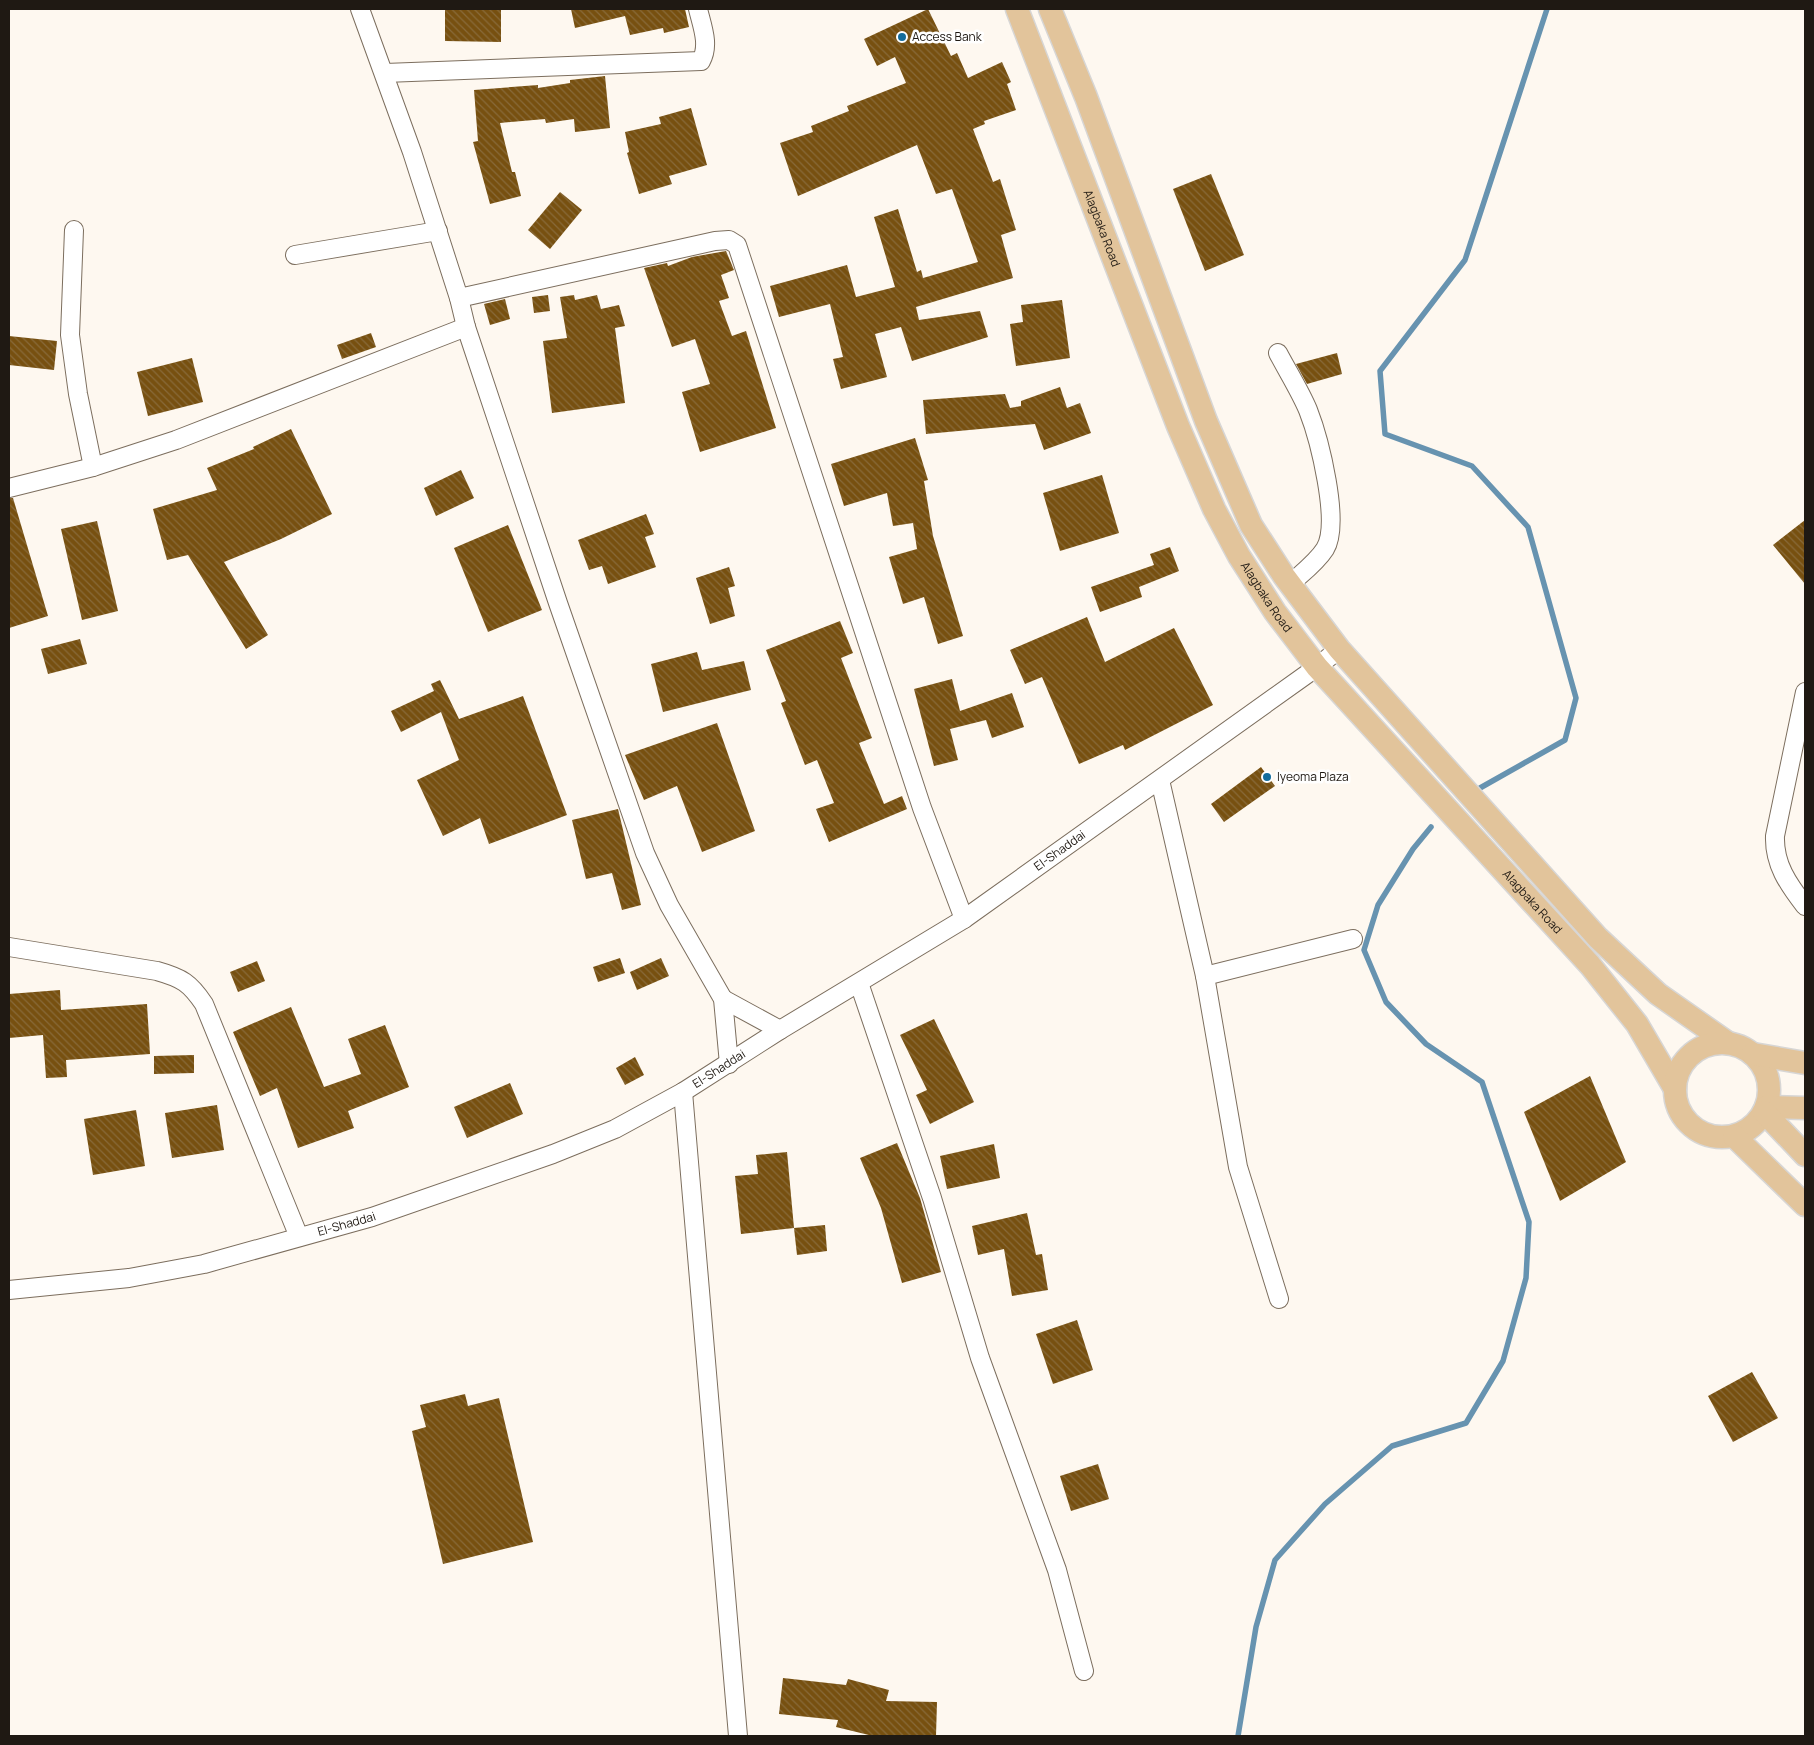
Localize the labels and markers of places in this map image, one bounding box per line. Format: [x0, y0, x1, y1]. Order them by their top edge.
place label: Access Bank [912, 28, 983, 45]
marker: Access Bank [896, 31, 908, 43]
place label: Iyeoma Plaza [1277, 768, 1349, 785]
marker: Iyeoma Plaza [1261, 771, 1273, 783]

